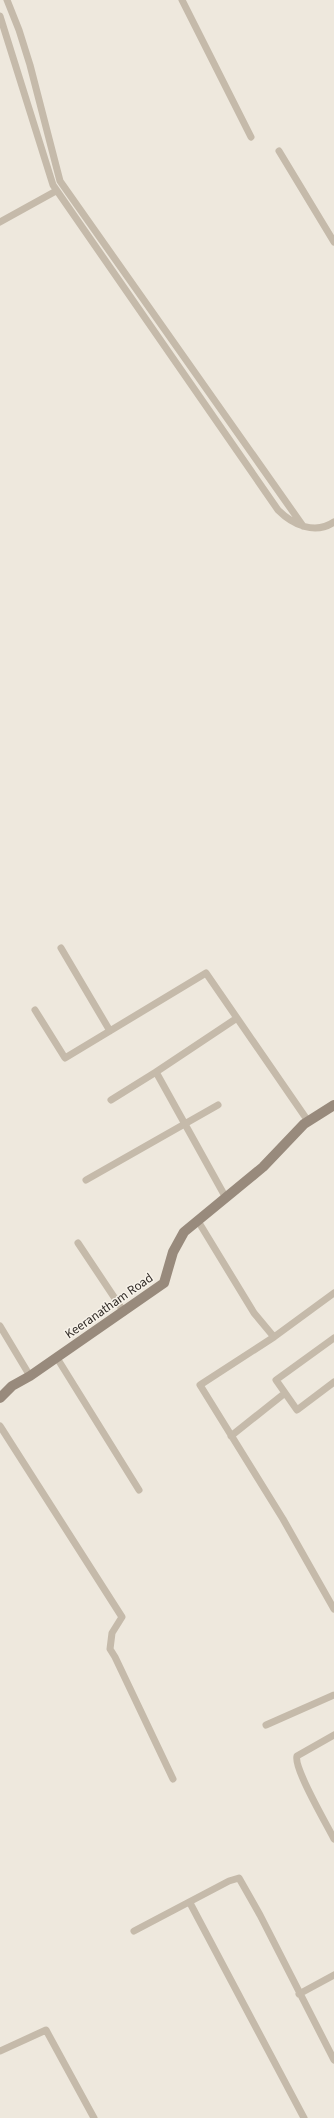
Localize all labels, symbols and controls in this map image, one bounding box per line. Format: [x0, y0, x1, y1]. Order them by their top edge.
street label: Keeranatham Road [61, 1269, 157, 1343]

